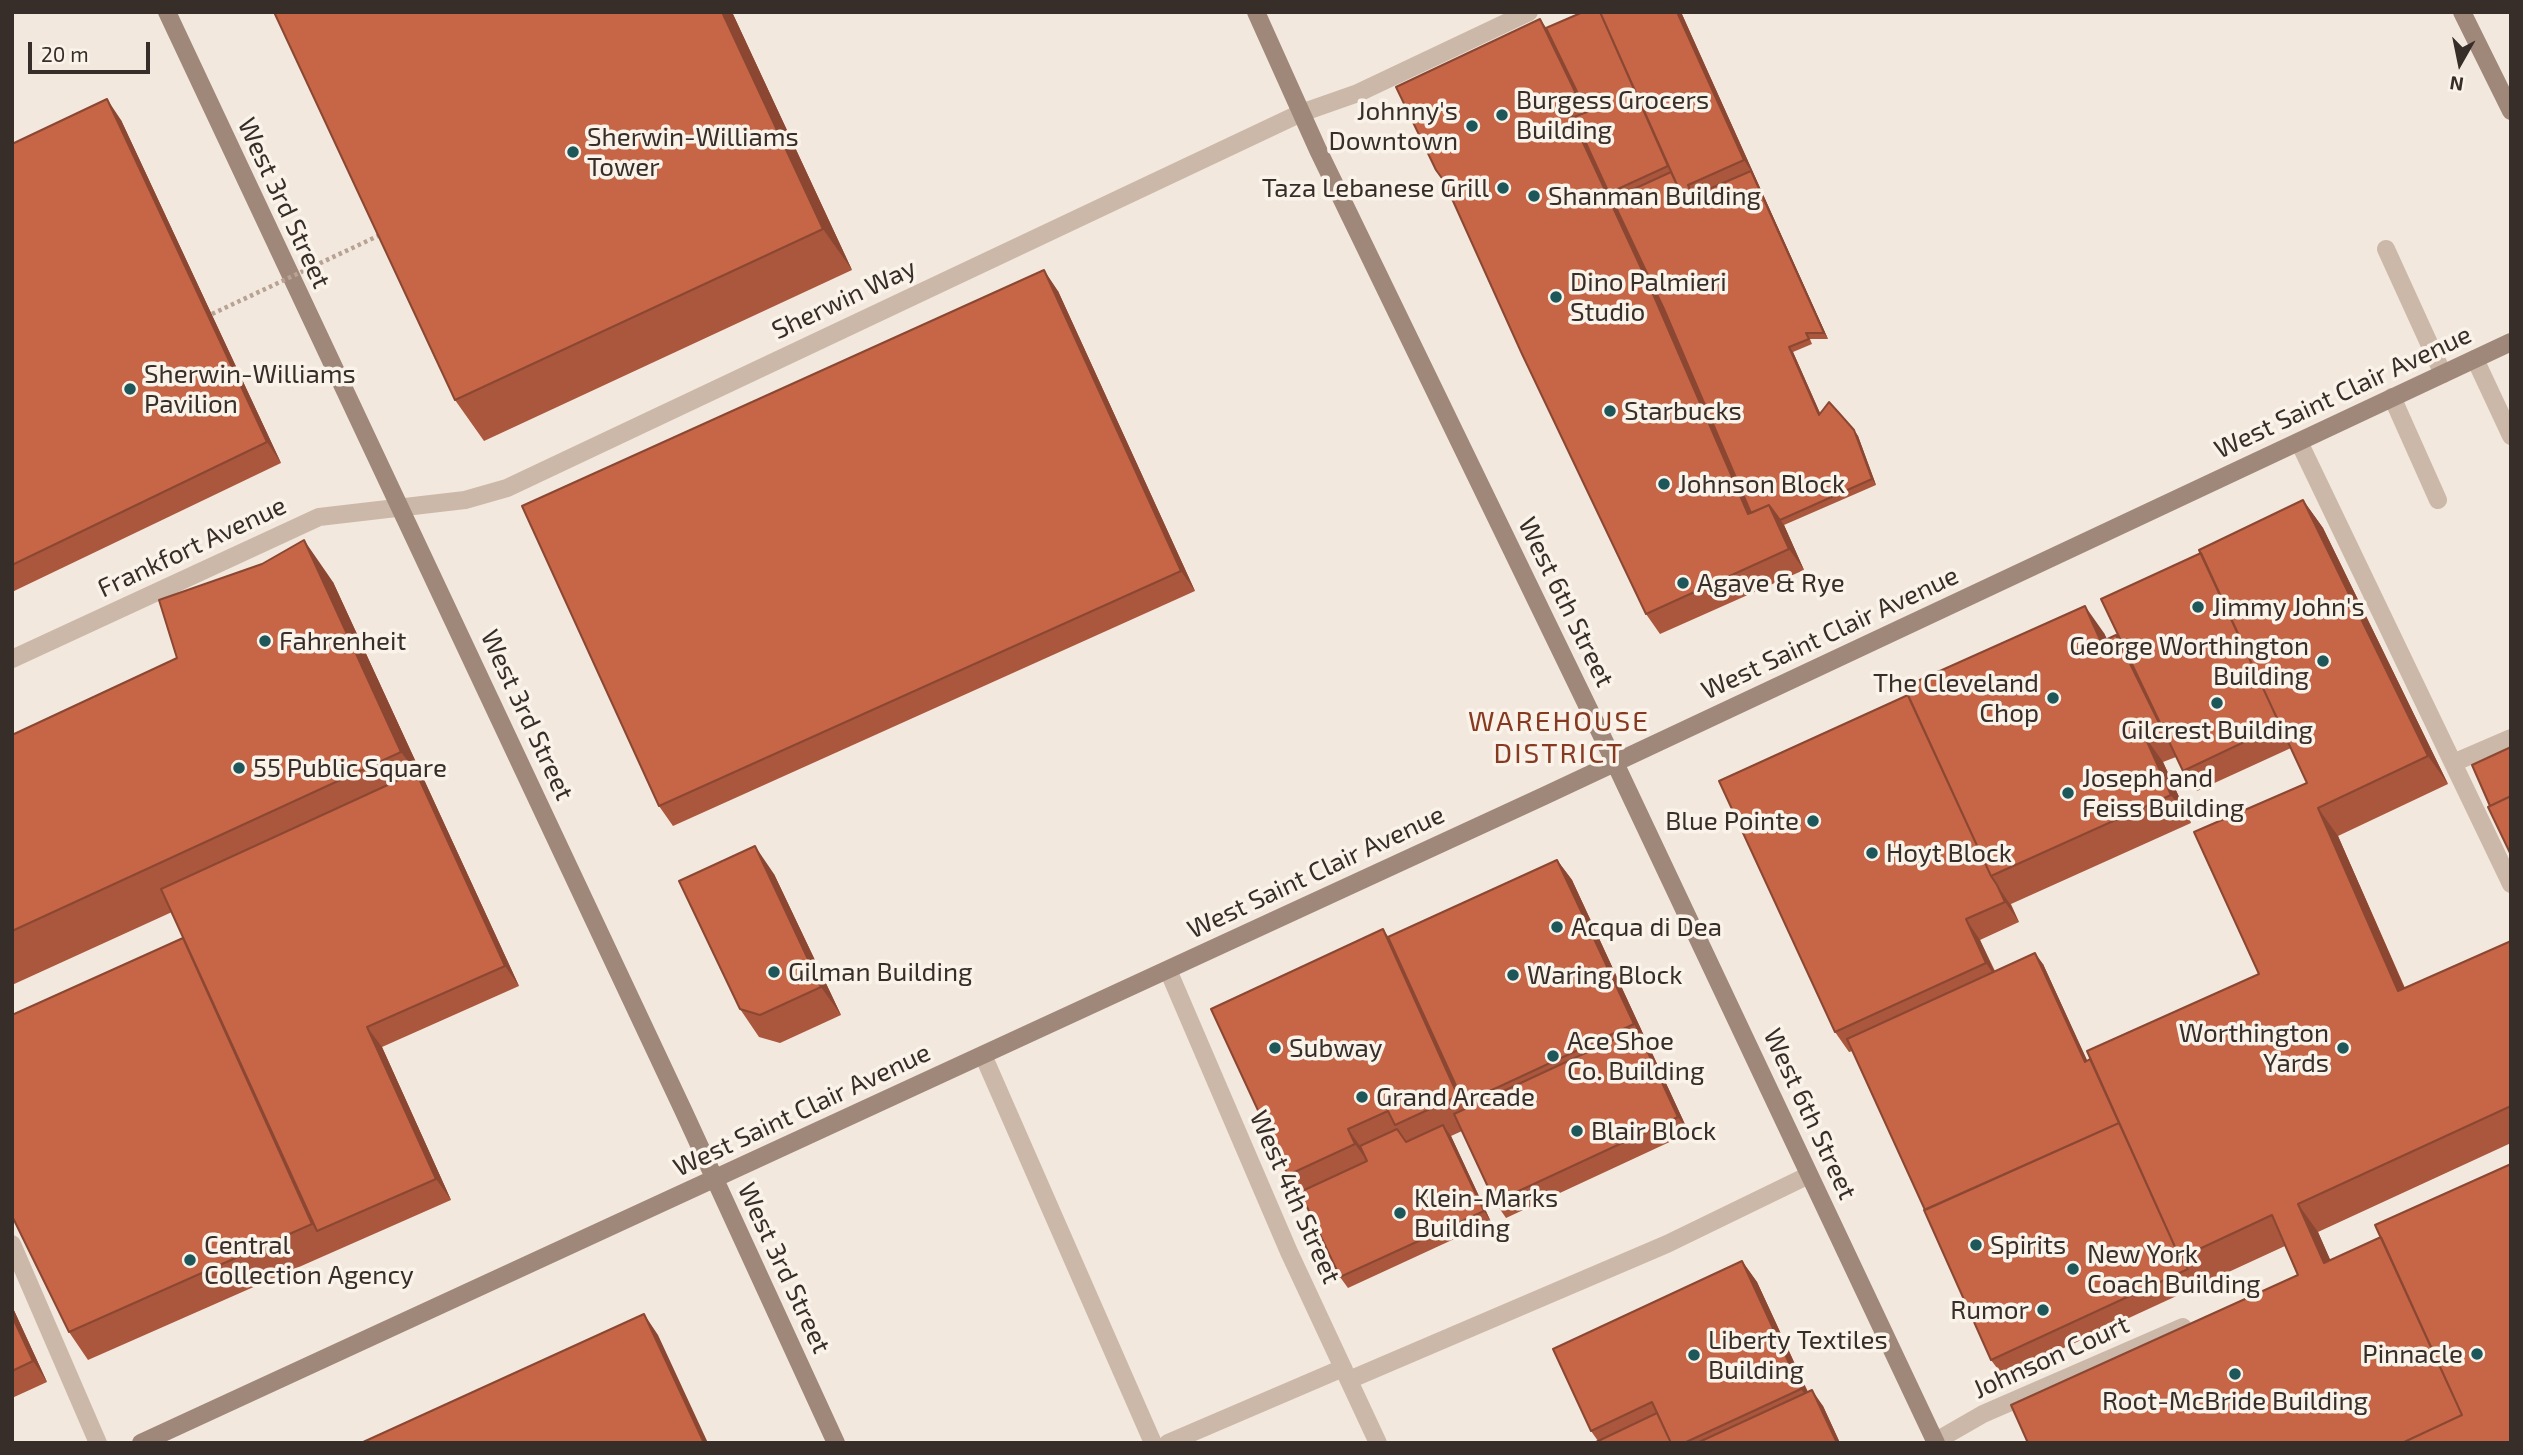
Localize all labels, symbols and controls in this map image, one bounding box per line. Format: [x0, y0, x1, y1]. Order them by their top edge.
scale bar [32, 28, 154, 72]
north arrow [2425, 28, 2495, 98]
text: 20 m [41, 41, 89, 66]
text: N [2448, 72, 2465, 97]
place label: Burgess Grocers Building [1516, 84, 1709, 146]
place label: Johnny's Downtown [1328, 95, 1458, 156]
marker: Burgess Grocers Building [1494, 107, 1510, 123]
street label: West 3rd Street [231, 113, 337, 293]
marker: Johnny's Downtown [1464, 118, 1480, 134]
place label: Sherwin-Williams Tower [587, 121, 799, 182]
marker: Sherwin-Williams Tower [565, 144, 581, 160]
place label: Taza Lebanese Grill [1262, 172, 1489, 204]
marker: Taza Lebanese Grill [1495, 180, 1511, 196]
place label: Shanman Building [1548, 180, 1761, 212]
marker: Shanman Building [1526, 188, 1542, 204]
street label: Sherwin Way [767, 252, 921, 346]
place label: Dino Palmieri Studio [1570, 266, 1727, 328]
marker: Dino Palmieri Studio [1548, 289, 1564, 305]
street label: West Saint Clair Avenue [2210, 319, 2476, 465]
place label: Sherwin-Williams Pavilion [144, 358, 356, 420]
marker: Sherwin-Williams Pavilion [122, 381, 138, 397]
place label: Starbucks [1624, 395, 1742, 427]
marker: Starbucks [1602, 403, 1618, 419]
place label: Johnson Block [1678, 468, 1845, 500]
marker: Johnson Block [1656, 476, 1672, 492]
street label: Frankfort Avenue [93, 490, 291, 604]
street label: West 6th Street [1511, 512, 1621, 692]
street label: West Saint Clair Avenue [1697, 560, 1963, 706]
place label: Agave & Rye [1697, 567, 1845, 599]
marker: Agave & Rye [1675, 575, 1691, 591]
place label: Jimmy John's [2212, 591, 2365, 623]
marker: Jimmy John's [2190, 599, 2206, 615]
place label: Fahrenheit [279, 625, 406, 657]
street label: West 3rd Street [474, 625, 580, 805]
place label: George Worthington Building [2069, 630, 2309, 692]
marker: Fahrenheit [257, 633, 273, 649]
marker: George Worthington Building [2315, 653, 2331, 669]
place label: The Cleveland Chop [1873, 667, 2039, 728]
marker: The Cleveland Chop [2045, 690, 2061, 706]
marker: Gilcrest Building [2209, 695, 2225, 711]
district label: WAREHOUSE DISTRICT [1469, 705, 1649, 771]
place label: Gilcrest Building [2121, 714, 2313, 746]
place label: 55 Public Square [253, 752, 447, 784]
marker: 55 Public Square [231, 760, 247, 776]
place label: Joseph and Feiss Building [2082, 762, 2244, 824]
marker: Joseph and Feiss Building [2060, 785, 2076, 801]
street label: West Saint Clair Avenue [1183, 799, 1449, 945]
place label: Blue Pointe [1665, 805, 1799, 837]
marker: Blue Pointe [1805, 813, 1821, 829]
place label: Hoyt Block [1886, 837, 2012, 869]
marker: Hoyt Block [1864, 845, 1880, 861]
place label: Acqua di Dea [1571, 911, 1722, 943]
marker: Acqua di Dea [1549, 919, 1565, 935]
place label: Gilman Building [788, 956, 973, 988]
place label: Waring Block [1527, 959, 1682, 991]
marker: Gilman Building [766, 964, 782, 980]
marker: Waring Block [1505, 967, 1521, 983]
place label: Worthington Yards [2179, 1017, 2329, 1078]
street label: West 6th Street [1757, 1024, 1863, 1204]
place label: Ace Shoe Co. Building [1567, 1025, 1704, 1086]
place label: Subway [1289, 1032, 1383, 1064]
street label: West Saint Clair Avenue [669, 1037, 935, 1183]
marker: Subway [1267, 1040, 1283, 1056]
marker: Worthington Yards [2335, 1040, 2351, 1056]
marker: Ace Shoe Co. Building [1545, 1048, 1561, 1064]
place label: Grand Arcade [1376, 1081, 1535, 1113]
marker: Grand Arcade [1354, 1089, 1370, 1105]
street label: West 4th Street [1243, 1106, 1347, 1288]
place label: Blair Block [1591, 1115, 1716, 1147]
marker: Blair Block [1569, 1123, 1585, 1139]
street label: West 3rd Street [731, 1178, 837, 1358]
place label: Klein-Marks Building [1414, 1182, 1558, 1244]
marker: Klein-Marks Building [1392, 1205, 1408, 1221]
place label: Central Collection Agency [204, 1229, 414, 1290]
place label: Spirits [1990, 1229, 2066, 1261]
marker: Spirits [1968, 1237, 1984, 1253]
place label: New York Coach Building [2087, 1238, 2261, 1300]
marker: Central Collection Agency [182, 1252, 198, 1268]
marker: New York Coach Building [2065, 1261, 2081, 1277]
place label: Rumor [1950, 1294, 2029, 1326]
marker: Rumor [2035, 1302, 2051, 1318]
street label: Johnson Court [1968, 1309, 2134, 1405]
place label: Liberty Textiles Building [1708, 1324, 1888, 1386]
place label: Pinnacle [2362, 1338, 2463, 1370]
marker: Pinnacle [2469, 1346, 2485, 1362]
marker: Liberty Textiles Building [1686, 1347, 1702, 1363]
marker: Root-McBride Building [2227, 1366, 2243, 1382]
place label: Root-McBride Building [2102, 1385, 2368, 1417]

